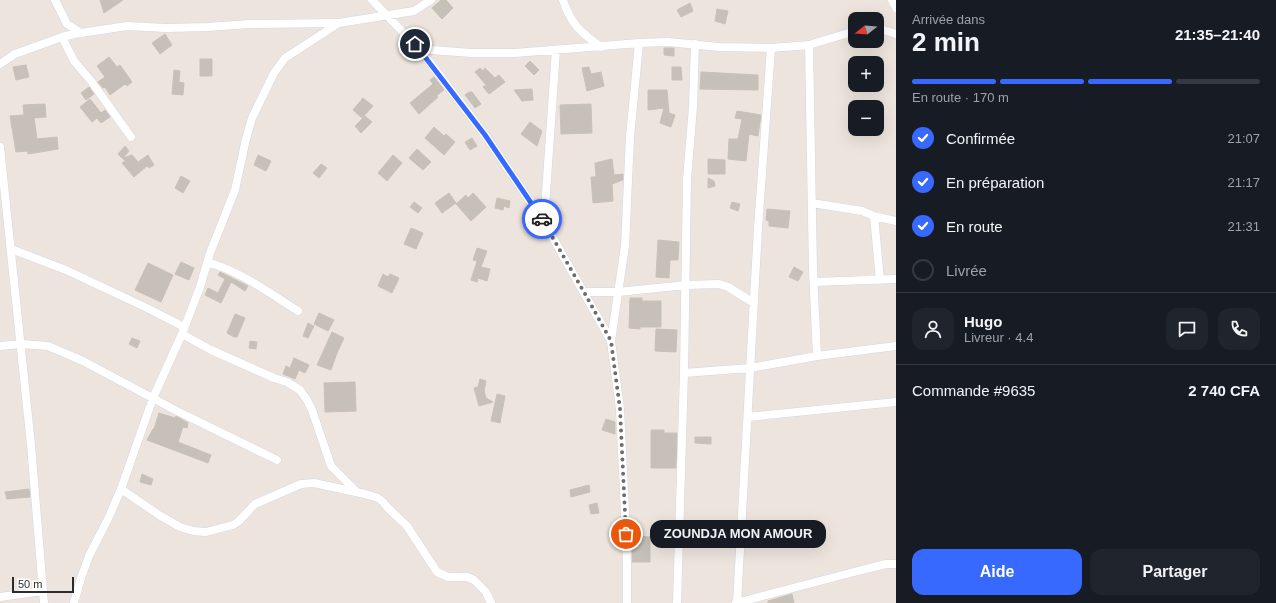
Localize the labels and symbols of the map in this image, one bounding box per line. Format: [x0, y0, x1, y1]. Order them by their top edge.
north arrow [848, 12, 884, 48]
pin [398, 27, 432, 61]
courier [522, 199, 562, 239]
pin [609, 517, 643, 551]
callout: ZOUNDJA MON AMOUR [650, 520, 826, 548]
scale bar [12, 575, 74, 594]

